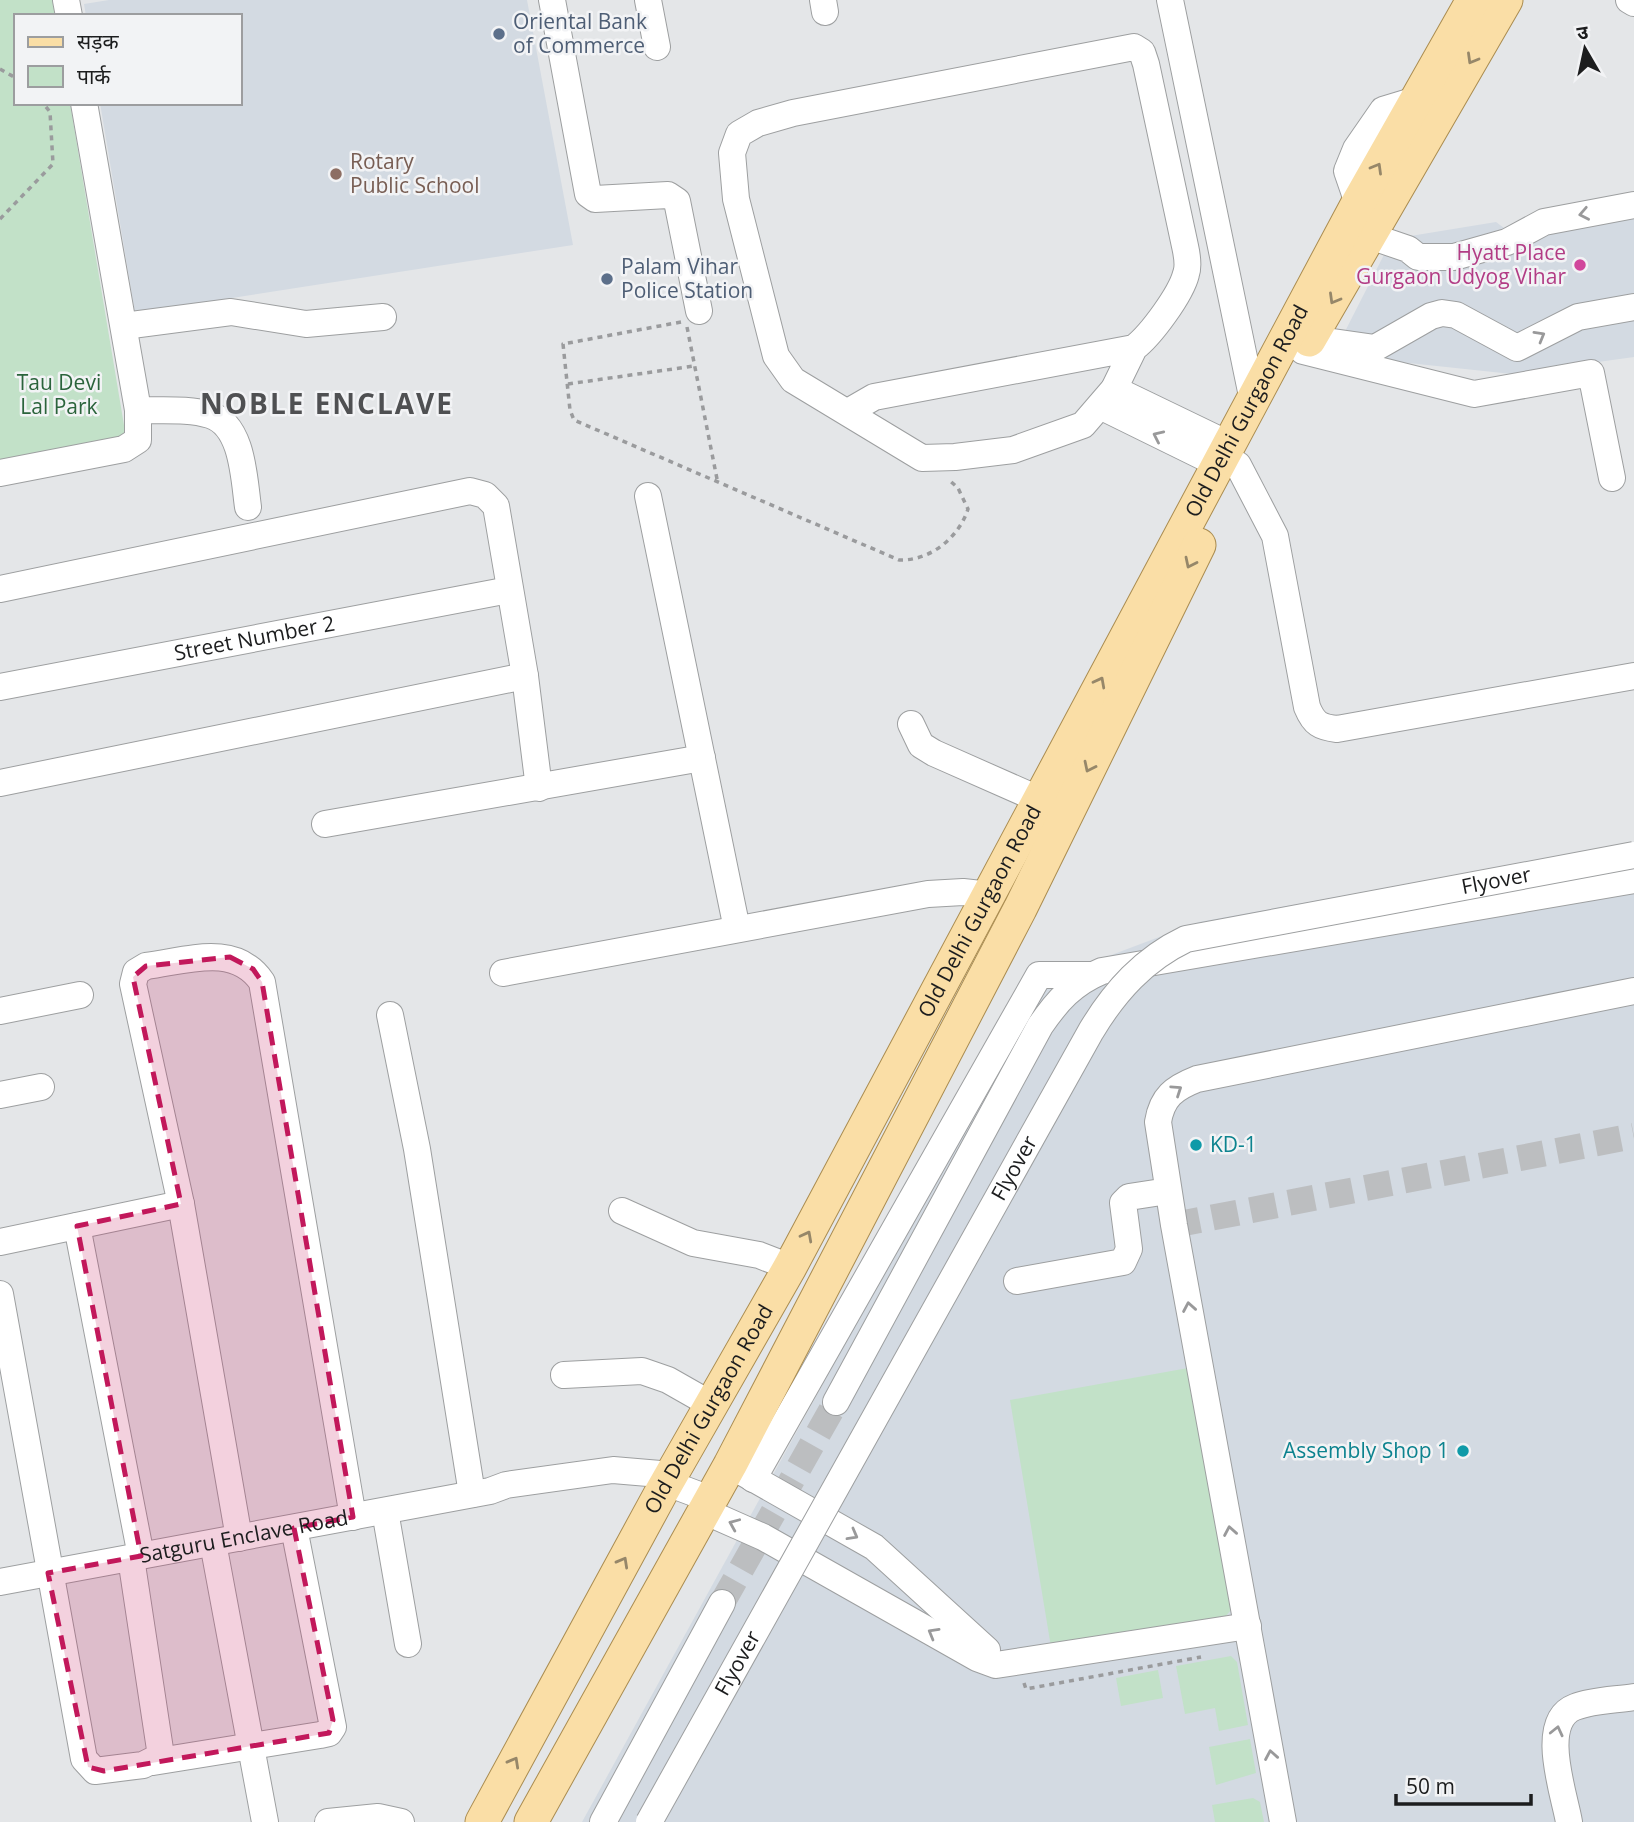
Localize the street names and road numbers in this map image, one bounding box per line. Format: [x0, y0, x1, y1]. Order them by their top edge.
street label: Old Delhi Gurgaon Road [1178, 299, 1314, 522]
street label: Street Number 2 [172, 609, 337, 667]
street label: Old Delhi Gurgaon Road [911, 800, 1047, 1022]
street label: Flyover [1459, 860, 1534, 900]
street label: Flyover [984, 1130, 1043, 1205]
street label: Old Delhi Gurgaon Road [637, 1299, 779, 1519]
street label: Satguru Enclave Road [137, 1503, 350, 1569]
street label: Flyover [708, 1625, 766, 1700]

